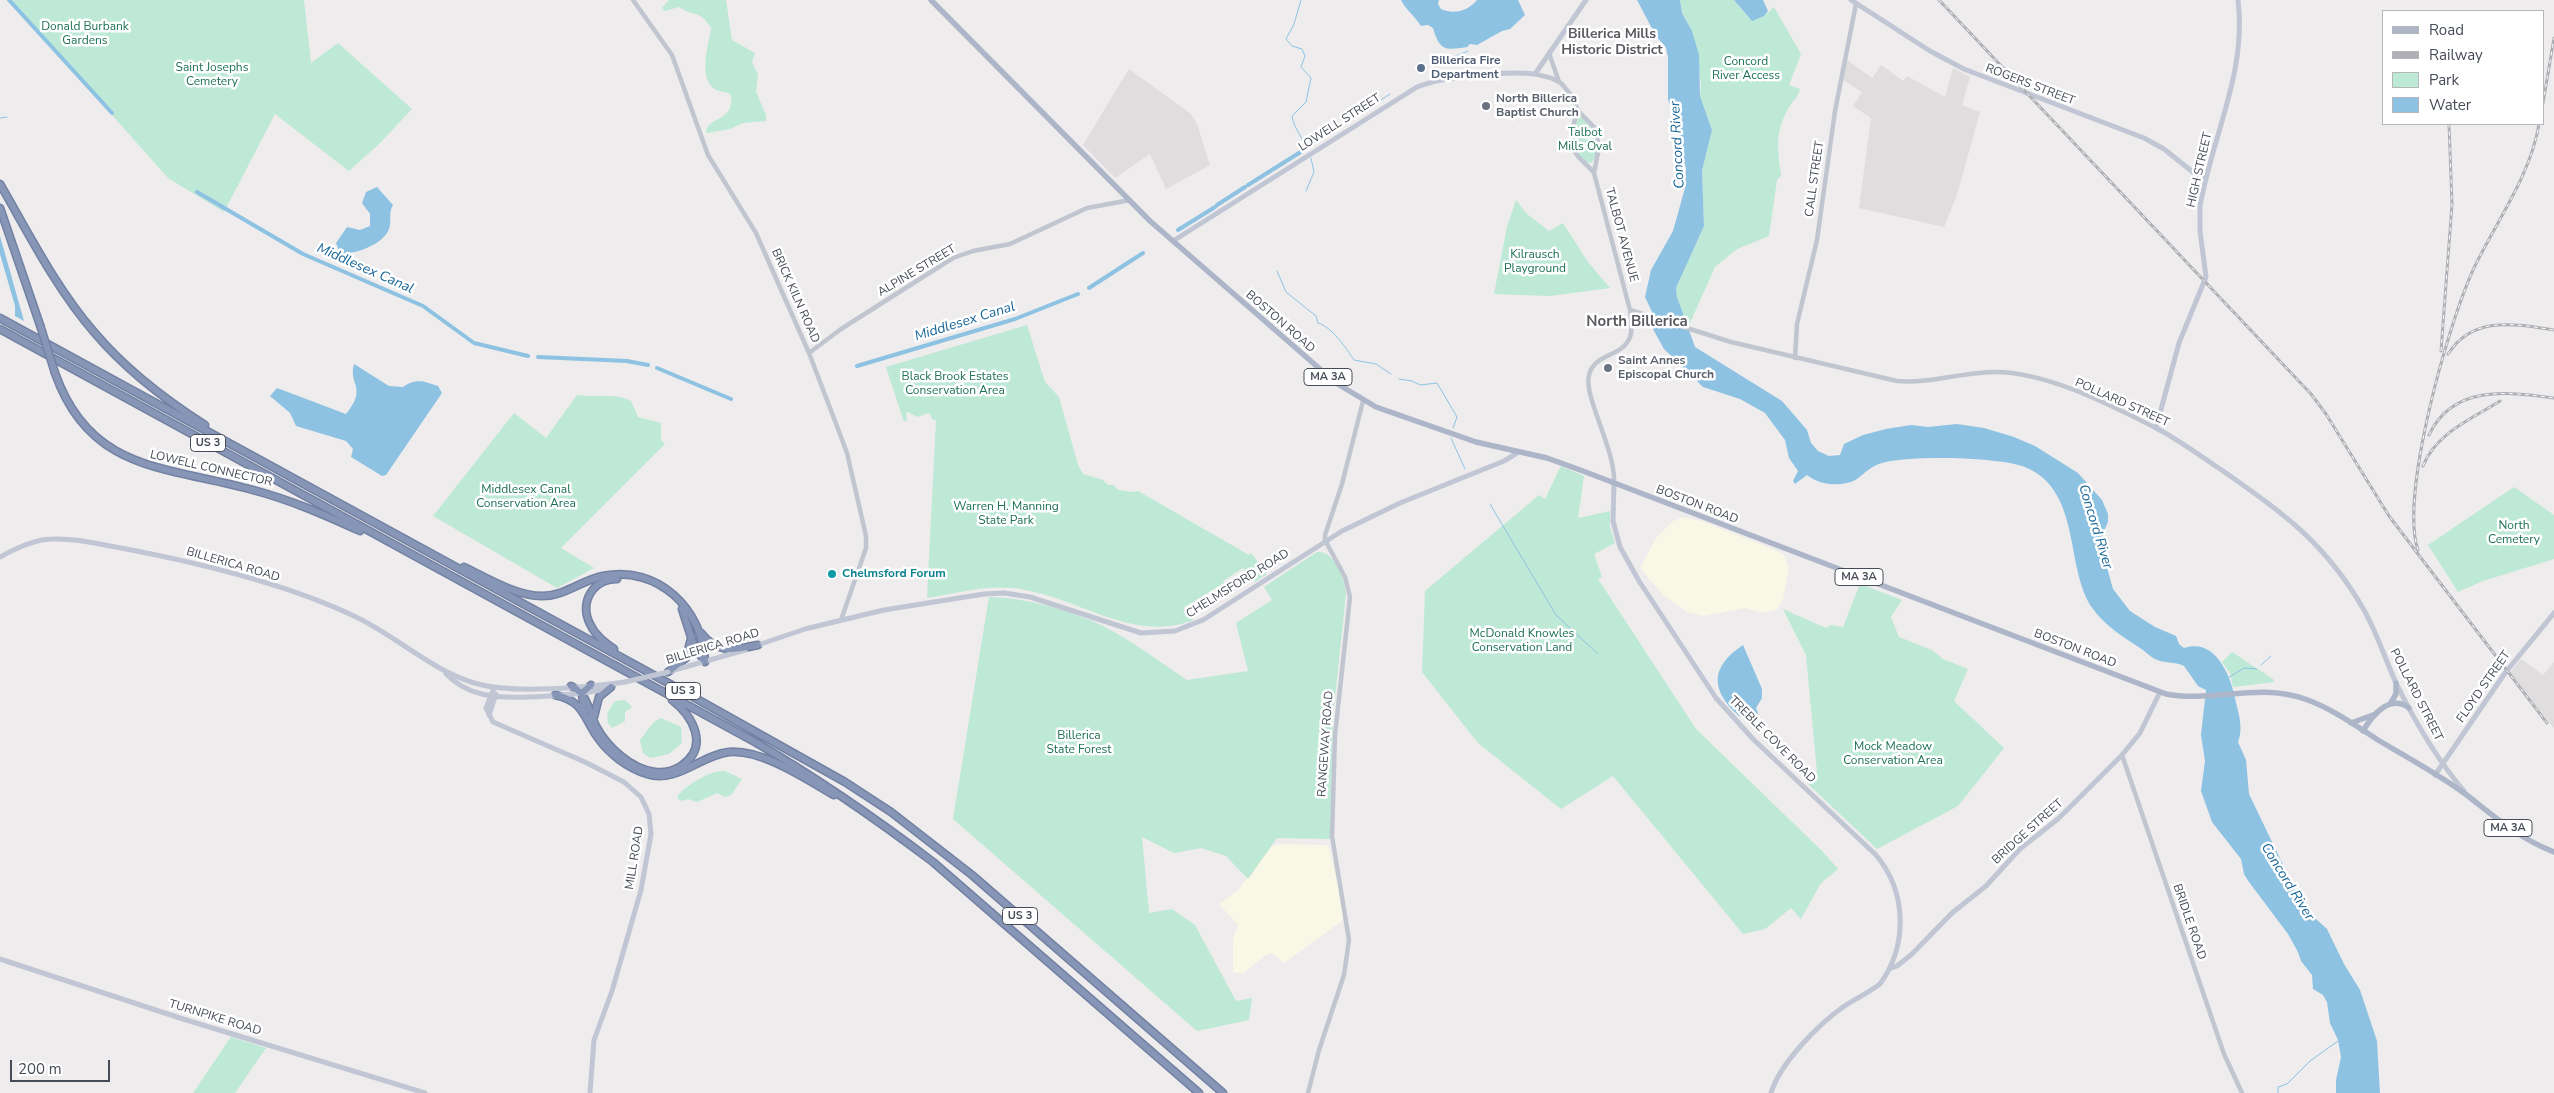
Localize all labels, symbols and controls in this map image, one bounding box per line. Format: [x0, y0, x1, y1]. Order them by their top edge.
legend [2382, 10, 2544, 125]
park label: Donald Burbank Gardens [41, 20, 129, 48]
text: Road [2429, 20, 2464, 40]
district label: Billerica Mills Historic District [1561, 27, 1663, 59]
text: Railway [2429, 45, 2483, 65]
place label: Billerica Fire Department [1431, 54, 1501, 82]
park label: Concord River Access [1712, 55, 1780, 83]
park label: Saint Josephs Cemetery [176, 61, 248, 89]
street label: ROGERS STREET [1983, 61, 2077, 109]
marker: Billerica Fire Department [1415, 62, 1427, 74]
text: Park [2429, 70, 2459, 90]
street label: LOWELL STREET [1296, 91, 1384, 155]
place label: North Billerica Baptist Church [1496, 92, 1579, 120]
text: Water [2429, 95, 2471, 115]
marker: North Billerica Baptist Church [1480, 100, 1492, 112]
water label: Concord River [1667, 101, 1689, 189]
park label: Talbot Mills Oval [1558, 126, 1612, 154]
street label: HIGH STREET [2184, 131, 2216, 209]
street label: CALL STREET [1803, 140, 1827, 218]
street label: TALBOT AVENUE [1602, 186, 1640, 284]
water label: Middlesex Canal [314, 240, 416, 298]
street label: ALPINE STREET [875, 242, 959, 300]
street label: BRICK KILN ROAD [768, 247, 822, 345]
park label: Kilrausch Playground [1504, 248, 1566, 276]
street label: BOSTON ROAD [1242, 288, 1318, 356]
water label: Middlesex Canal [913, 299, 1017, 345]
district label: North Billerica [1586, 313, 1688, 331]
place label: Saint Annes Episcopal Church [1618, 354, 1714, 382]
marker: Saint Annes Episcopal Church [1602, 362, 1614, 374]
road number: MA 3A [1304, 368, 1352, 386]
park label: Black Brook Estates Conservation Area [902, 370, 1008, 398]
street label: POLLARD STREET [2073, 376, 2171, 430]
road number: US 3 [190, 434, 226, 452]
street label: LOWELL CONNECTOR [148, 448, 274, 490]
park label: Middlesex Canal Conservation Area [476, 483, 576, 511]
street label: BOSTON ROAD [1654, 483, 1740, 527]
water label: Concord River [2074, 483, 2116, 571]
park label: Warren H. Manning State Park [953, 500, 1059, 528]
park label: North Cemetery [2488, 519, 2540, 547]
street label: BILLERICA ROAD [185, 545, 281, 585]
street label: CHELMSFORD ROAD [1184, 546, 1292, 622]
place label: Chelmsford Forum [842, 567, 946, 581]
marker: Chelmsford Forum [826, 568, 838, 580]
road number: MA 3A [1835, 568, 1883, 586]
street label: BILLERICA ROAD [665, 626, 761, 668]
park label: McDonald Knowles Conservation Land [1470, 627, 1574, 655]
street label: BOSTON ROAD [2032, 627, 2118, 671]
street label: POLLARD STREET [2386, 646, 2446, 744]
street label: FLOYD STREET [2454, 648, 2514, 726]
road number: US 3 [666, 682, 700, 699]
street label: RANGEWAY ROAD [1315, 690, 1337, 798]
street label: TREBLE COVE ROAD [1726, 694, 1818, 786]
park label: Billerica State Forest [1046, 729, 1112, 757]
park label: Mock Meadow Conservation Area [1843, 740, 1943, 768]
street label: BRIDGE STREET [1990, 796, 2066, 868]
road number: MA 3A [2484, 820, 2532, 836]
street label: MILL ROAD [623, 825, 647, 891]
water label: Concord River [2257, 840, 2317, 924]
street label: BRIDLE ROAD [2169, 882, 2209, 962]
road number: US 3 [1002, 908, 1038, 924]
street label: TURNPIKE ROAD [167, 997, 263, 1039]
scale bar [12, 1050, 112, 1082]
text: 200 m [18, 1059, 62, 1079]

